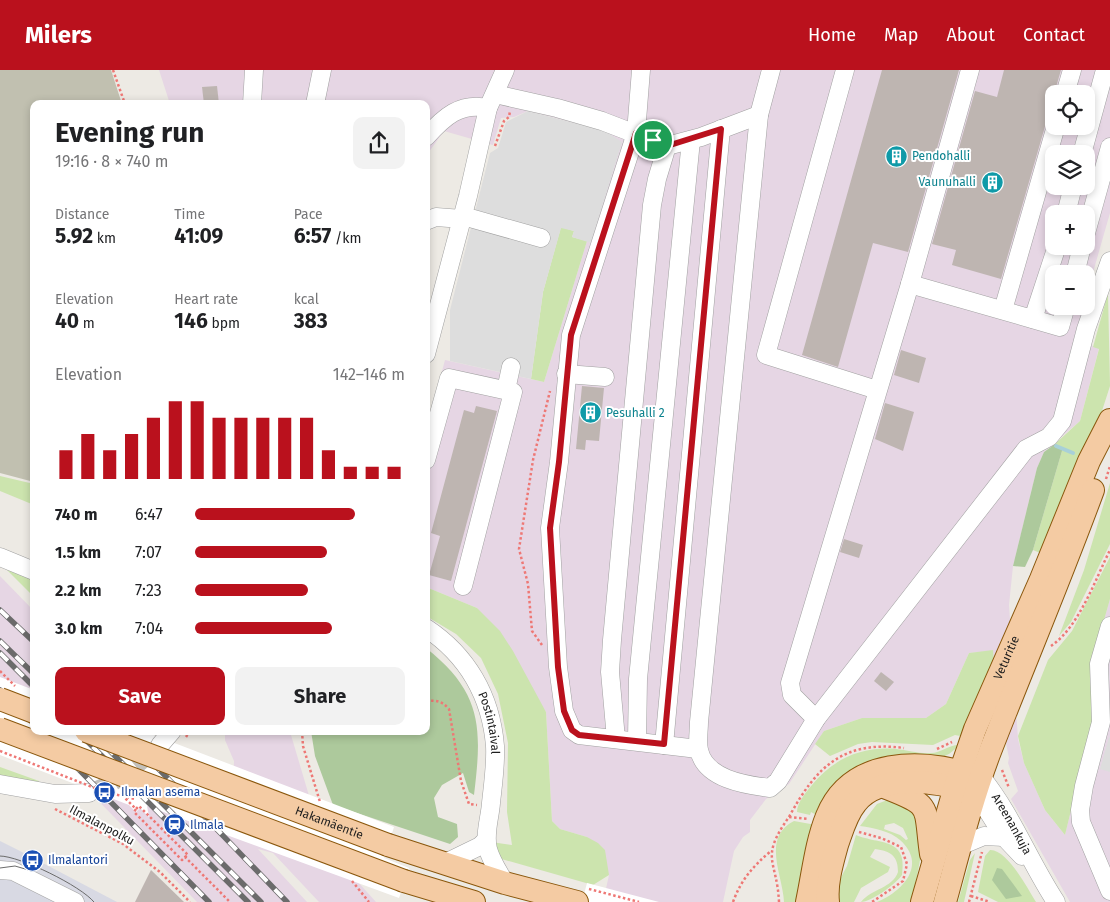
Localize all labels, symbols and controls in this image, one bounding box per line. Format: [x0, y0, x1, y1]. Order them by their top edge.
text: Milers [25, 21, 92, 49]
text: Home [808, 24, 856, 46]
text: Map [884, 24, 918, 46]
text: About [946, 24, 995, 46]
text: Contact [1023, 24, 1085, 46]
map controls [1045, 85, 1095, 315]
button: locate [1045, 85, 1095, 135]
text: Evening run [55, 116, 204, 149]
button: share [353, 117, 405, 169]
pin [632, 119, 674, 161]
icon: arrive [639, 126, 667, 154]
building icon: Pendohalli [884, 144, 908, 168]
button: layers [1045, 145, 1095, 195]
place label: Pendohalli [912, 149, 970, 163]
text: 19:16 · 8 × 740 m [55, 152, 168, 171]
building icon: Vaunuhalli [980, 170, 1004, 194]
place label: Vaunuhalli [918, 175, 976, 189]
button: + [1045, 205, 1095, 255]
text: Distance [55, 206, 109, 223]
text: Time [174, 206, 205, 223]
text: Pace [294, 206, 323, 223]
text: 5.92 [55, 223, 93, 249]
text: 41:09 [174, 223, 223, 249]
text: 6:57 [294, 223, 331, 249]
text: km [93, 230, 116, 247]
text: /km [331, 230, 361, 247]
button: − [1045, 265, 1095, 315]
text: Elevation [55, 291, 114, 308]
text: Heart rate [174, 291, 238, 308]
text: kcal [294, 291, 319, 308]
text: 40 [55, 308, 79, 334]
text: 146 [174, 308, 208, 334]
text: 383 [294, 308, 328, 334]
text: m [79, 315, 95, 332]
text: bpm [208, 315, 240, 332]
text: Elevation [55, 365, 122, 384]
text: 142–146 m [333, 365, 405, 384]
building icon: Pesuhalli 2 [578, 401, 602, 425]
place label: Pesuhalli 2 [606, 406, 665, 420]
text: 740 m [55, 505, 98, 524]
text: 6:47 [135, 505, 163, 524]
text: 1.5 km [55, 543, 101, 562]
text: 7:07 [135, 543, 162, 562]
text: 2.2 km [55, 581, 102, 600]
text: 7:23 [135, 581, 162, 600]
text: 3.0 km [55, 619, 102, 638]
text: 7:04 [135, 619, 163, 638]
street label: Veturitie [991, 633, 1022, 682]
button: Save [55, 667, 225, 725]
button: Share [235, 667, 405, 725]
street label: Postintaival [475, 690, 502, 755]
bus stop icon: Ilmalan asema [93, 780, 117, 804]
place label: Ilmalan asema [121, 785, 200, 799]
street label: Areenankuja [989, 791, 1034, 857]
street label: Ilmalanpolku [67, 802, 137, 848]
street label: Hakamäentie [293, 804, 365, 842]
station icon: Ilmala [162, 813, 186, 837]
place label: Ilmala [190, 818, 224, 832]
bus stop icon: Ilmalantori [20, 848, 44, 872]
place label: Ilmalantori [48, 853, 108, 867]

